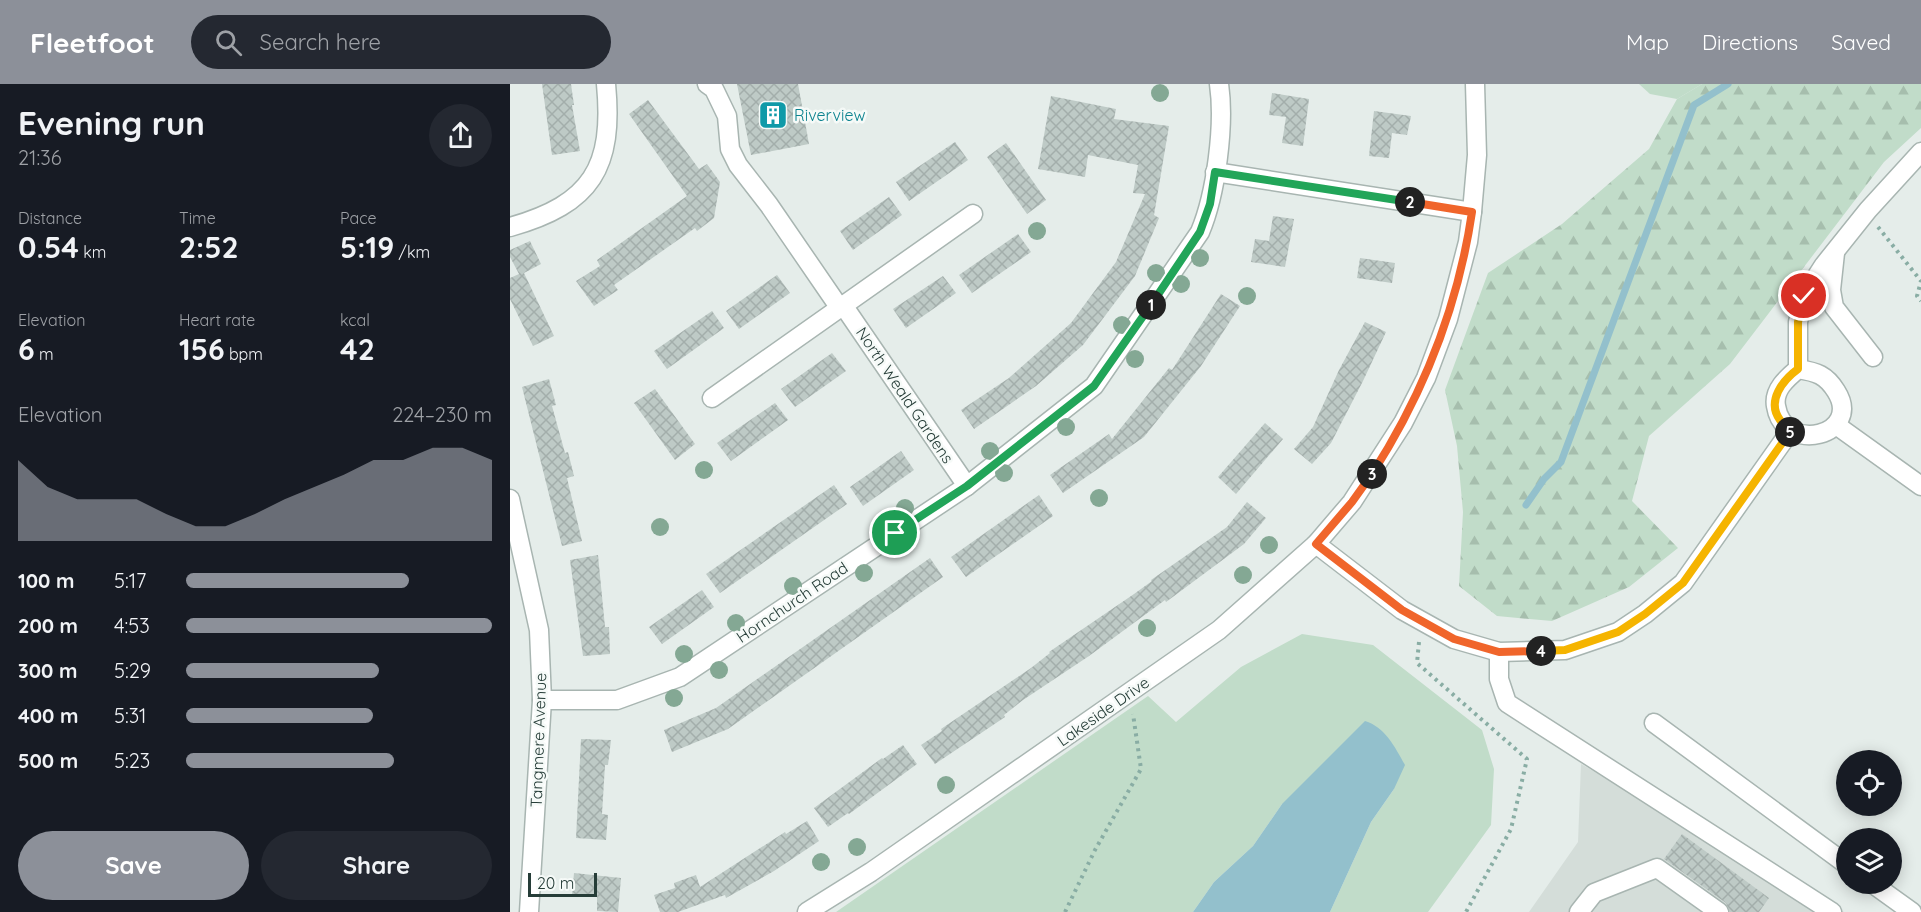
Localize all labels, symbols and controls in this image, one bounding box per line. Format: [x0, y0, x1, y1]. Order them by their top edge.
search box [191, 15, 611, 69]
text: Fleetfoot [30, 25, 155, 60]
icon: search [212, 26, 245, 59]
text: Search here [260, 28, 381, 56]
text: Map [1626, 29, 1669, 55]
text: Directions [1702, 29, 1798, 55]
text: Saved [1831, 29, 1891, 55]
building icon: Riverview [757, 99, 789, 131]
text: Evening run [18, 102, 205, 143]
button: share [429, 104, 492, 167]
place label: Riverview [794, 105, 866, 125]
text: 21:36 [18, 145, 61, 170]
pin: 2 [1395, 187, 1425, 217]
text: 2 [1405, 192, 1415, 212]
text: Distance [18, 208, 82, 228]
text: Time [179, 208, 216, 228]
text: Pace [340, 208, 376, 228]
text: 0.54 [18, 228, 79, 266]
text: 2:52 [179, 228, 239, 266]
text: 5:19 [340, 228, 394, 266]
text: km [79, 242, 106, 262]
text: /km [394, 242, 430, 262]
pin [1778, 270, 1829, 321]
icon: check [1787, 279, 1820, 312]
pin: 1 [1136, 290, 1166, 320]
text: 1 [1148, 295, 1154, 315]
text: Elevation [18, 310, 85, 330]
text: Heart rate [179, 310, 255, 330]
text: kcal [340, 310, 370, 330]
street label: North Weald Gardens [852, 323, 958, 467]
text: 6 [18, 330, 35, 368]
text: 156 [179, 330, 225, 368]
text: 42 [340, 330, 375, 368]
text: m [35, 344, 54, 364]
text: bpm [225, 344, 263, 364]
text: Elevation [18, 402, 102, 427]
text: 224–230 m [392, 402, 492, 427]
pin: 5 [1775, 417, 1805, 447]
text: 5 [1785, 422, 1795, 442]
pin: 3 [1357, 459, 1387, 489]
text: 3 [1368, 464, 1376, 484]
pin [869, 507, 920, 558]
icon: arrive [878, 516, 911, 549]
street label: Hornchurch Road [732, 557, 852, 647]
text: 100 m [18, 568, 74, 593]
text: 5:17 [114, 568, 146, 593]
text: 200 m [18, 613, 78, 638]
text: 4:53 [114, 613, 150, 638]
pin: 4 [1526, 636, 1556, 666]
text: 4 [1536, 641, 1546, 661]
text: 300 m [18, 658, 77, 683]
text: 5:29 [114, 658, 151, 683]
street label: Tangmere Avenue [526, 672, 550, 808]
street label: Lakeside Drive [1053, 672, 1153, 750]
text: 400 m [18, 703, 78, 728]
text: 5:31 [114, 703, 147, 728]
text: 500 m [18, 748, 78, 773]
text: 5:23 [114, 748, 150, 773]
map controls [1836, 750, 1902, 894]
button: locate [1836, 750, 1902, 816]
button: layers [1836, 828, 1902, 894]
button: Save [18, 831, 249, 900]
button: Share [261, 831, 492, 900]
scale bar [528, 870, 597, 898]
text: 20 m [537, 873, 574, 893]

